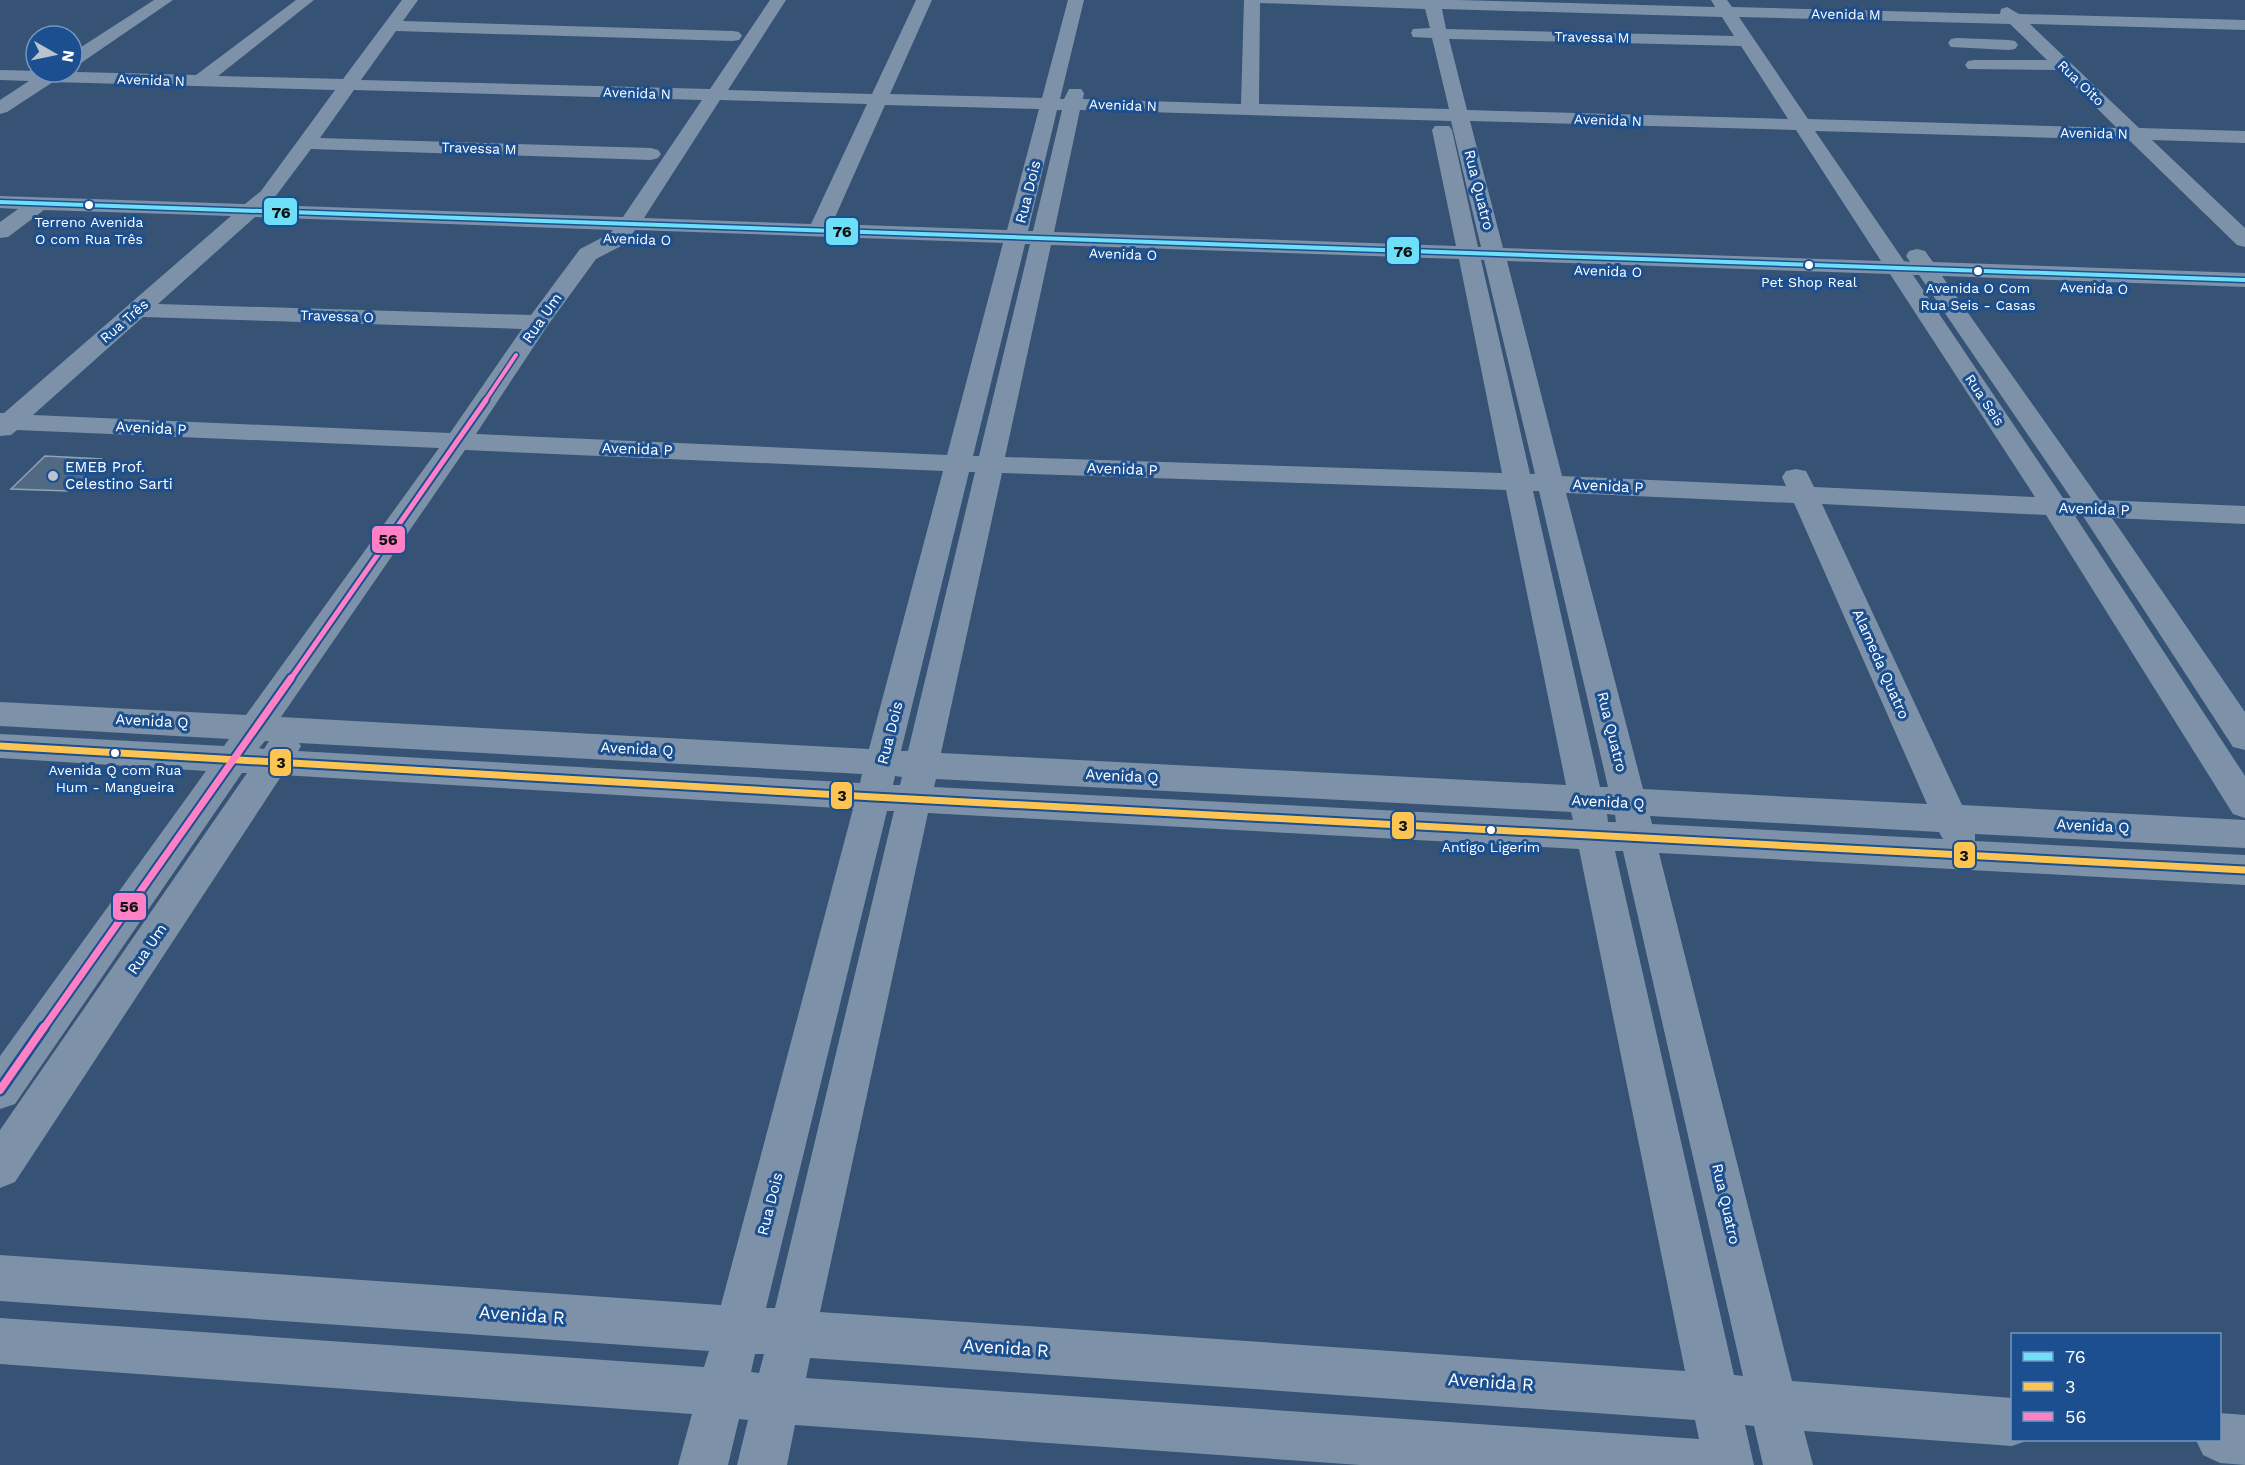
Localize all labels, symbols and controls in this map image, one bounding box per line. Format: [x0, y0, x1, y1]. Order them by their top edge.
street label: Avenida M [1811, 5, 1881, 23]
north arrow [24, 24, 84, 84]
street label: Travessa M [1554, 28, 1630, 46]
text: N [58, 49, 79, 64]
street label: Rua Oito [2054, 57, 2108, 109]
street label: Avenida N [117, 71, 185, 89]
street label: Avenida N [603, 84, 671, 102]
street label: Avenida N [1089, 96, 1157, 114]
street label: Avenida N [1574, 111, 1642, 129]
street label: Avenida N [2060, 124, 2128, 142]
street label: Travessa M [441, 139, 517, 157]
street label: Rua Quatro [1460, 148, 1498, 232]
street label: Rua Dois [1012, 159, 1045, 225]
line badge: 76 [263, 197, 298, 226]
marker: Terreno Avenida O com Rua Três [83, 199, 95, 211]
text: 76 [271, 203, 291, 222]
place label: Terreno Avenida O com Rua Três [35, 214, 143, 247]
line badge: 76 [825, 217, 859, 246]
text: 76 [832, 222, 852, 241]
street label: Avenida O [603, 230, 671, 248]
line badge: 76 [1386, 236, 1420, 265]
text: 76 [1393, 242, 1413, 261]
street label: Avenida O [1089, 245, 1157, 263]
marker: Pet Shop Real [1803, 259, 1815, 271]
street label: Avenida O [1574, 262, 1642, 280]
marker: Avenida O Com Rua Seis - Casas [1972, 265, 1984, 277]
place label: Pet Shop Real [1761, 274, 1858, 290]
street label: Avenida O [2060, 279, 2128, 297]
place label: Avenida O Com Rua Seis - Casas [1920, 280, 2036, 313]
street label: Rua Um [518, 289, 566, 347]
street label: Rua Três [97, 296, 151, 346]
street label: Travessa O [300, 307, 374, 325]
street label: Rua Seis [1962, 371, 2008, 429]
street label: Avenida P [115, 417, 187, 439]
street label: Avenida P [601, 439, 673, 459]
place label: EMEB Prof. Celestino Sarti [65, 458, 173, 493]
street label: Avenida P [1086, 459, 1158, 479]
marker: EMEB Prof. Celestino Sarti [46, 469, 60, 483]
street label: Avenida P [1572, 475, 1644, 497]
street label: Avenida P [2058, 499, 2130, 519]
line badge: 56 [371, 525, 406, 554]
text: 56 [378, 530, 398, 549]
street label: Alameda Quatro [1849, 606, 1913, 722]
street label: Rua Quatro [1593, 690, 1631, 774]
street label: Rua Dois [874, 700, 907, 766]
street label: Avenida Q [115, 710, 189, 732]
street label: Avenida Q [600, 738, 674, 760]
marker: Avenida Q com Rua Hum - Mangueira [109, 747, 121, 759]
line badge: 3 [269, 748, 292, 777]
text: 3 [276, 753, 286, 772]
place label: Avenida Q com Rua Hum - Mangueira [49, 762, 182, 795]
street label: Avenida Q [1085, 765, 1159, 787]
line badge: 3 [830, 781, 853, 810]
text: 3 [837, 786, 847, 805]
street label: Avenida Q [1571, 791, 1645, 813]
line badge: 3 [1391, 811, 1415, 840]
street label: Avenida Q [2056, 815, 2130, 837]
text: 3 [1398, 816, 1408, 835]
marker: Antigo Ligerim [1485, 824, 1497, 836]
place label: Antigo Ligerim [1442, 839, 1540, 855]
line badge: 3 [1953, 841, 1976, 869]
text: 3 [1959, 846, 1969, 865]
line badge: 56 [112, 892, 147, 921]
text: 56 [119, 897, 139, 916]
street label: Rua Um [124, 920, 170, 978]
street label: Rua Quatro [1708, 1162, 1744, 1246]
street label: Rua Dois [754, 1171, 787, 1237]
street label: Avenida R [478, 1301, 566, 1328]
legend [2011, 1333, 2221, 1441]
street label: Avenida R [962, 1334, 1050, 1361]
text: 76 [2065, 1346, 2086, 1367]
street label: Avenida R [1447, 1368, 1535, 1395]
text: 3 [2065, 1376, 2076, 1397]
text: 56 [2065, 1406, 2086, 1427]

